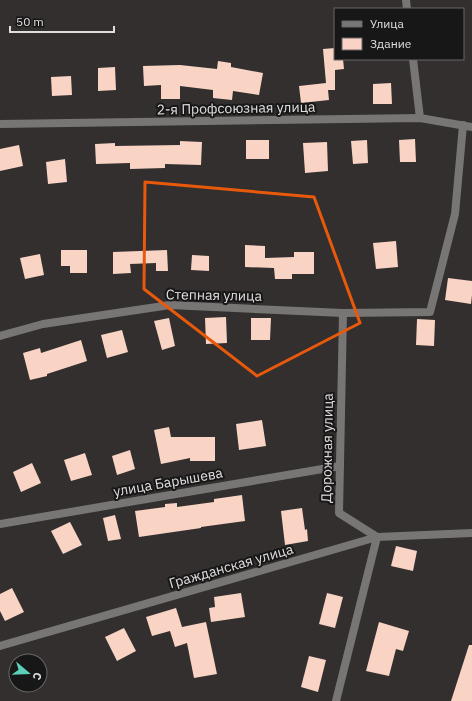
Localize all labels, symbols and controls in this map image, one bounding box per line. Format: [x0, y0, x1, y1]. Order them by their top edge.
scale bar [10, 8, 114, 34]
legend [334, 8, 464, 60]
text: 50 m [16, 14, 44, 29]
text: Улица [370, 16, 404, 31]
text: Здание [370, 36, 412, 51]
street label: 2-я Профсоюзная улица [156, 98, 316, 118]
street label: Степная улица [166, 285, 263, 305]
street label: Дорожная улица [317, 392, 337, 503]
street label: улица Барышева [112, 463, 225, 500]
street label: Гражданская улица [167, 540, 296, 592]
north arrow [8, 653, 48, 693]
text: С [30, 671, 45, 682]

